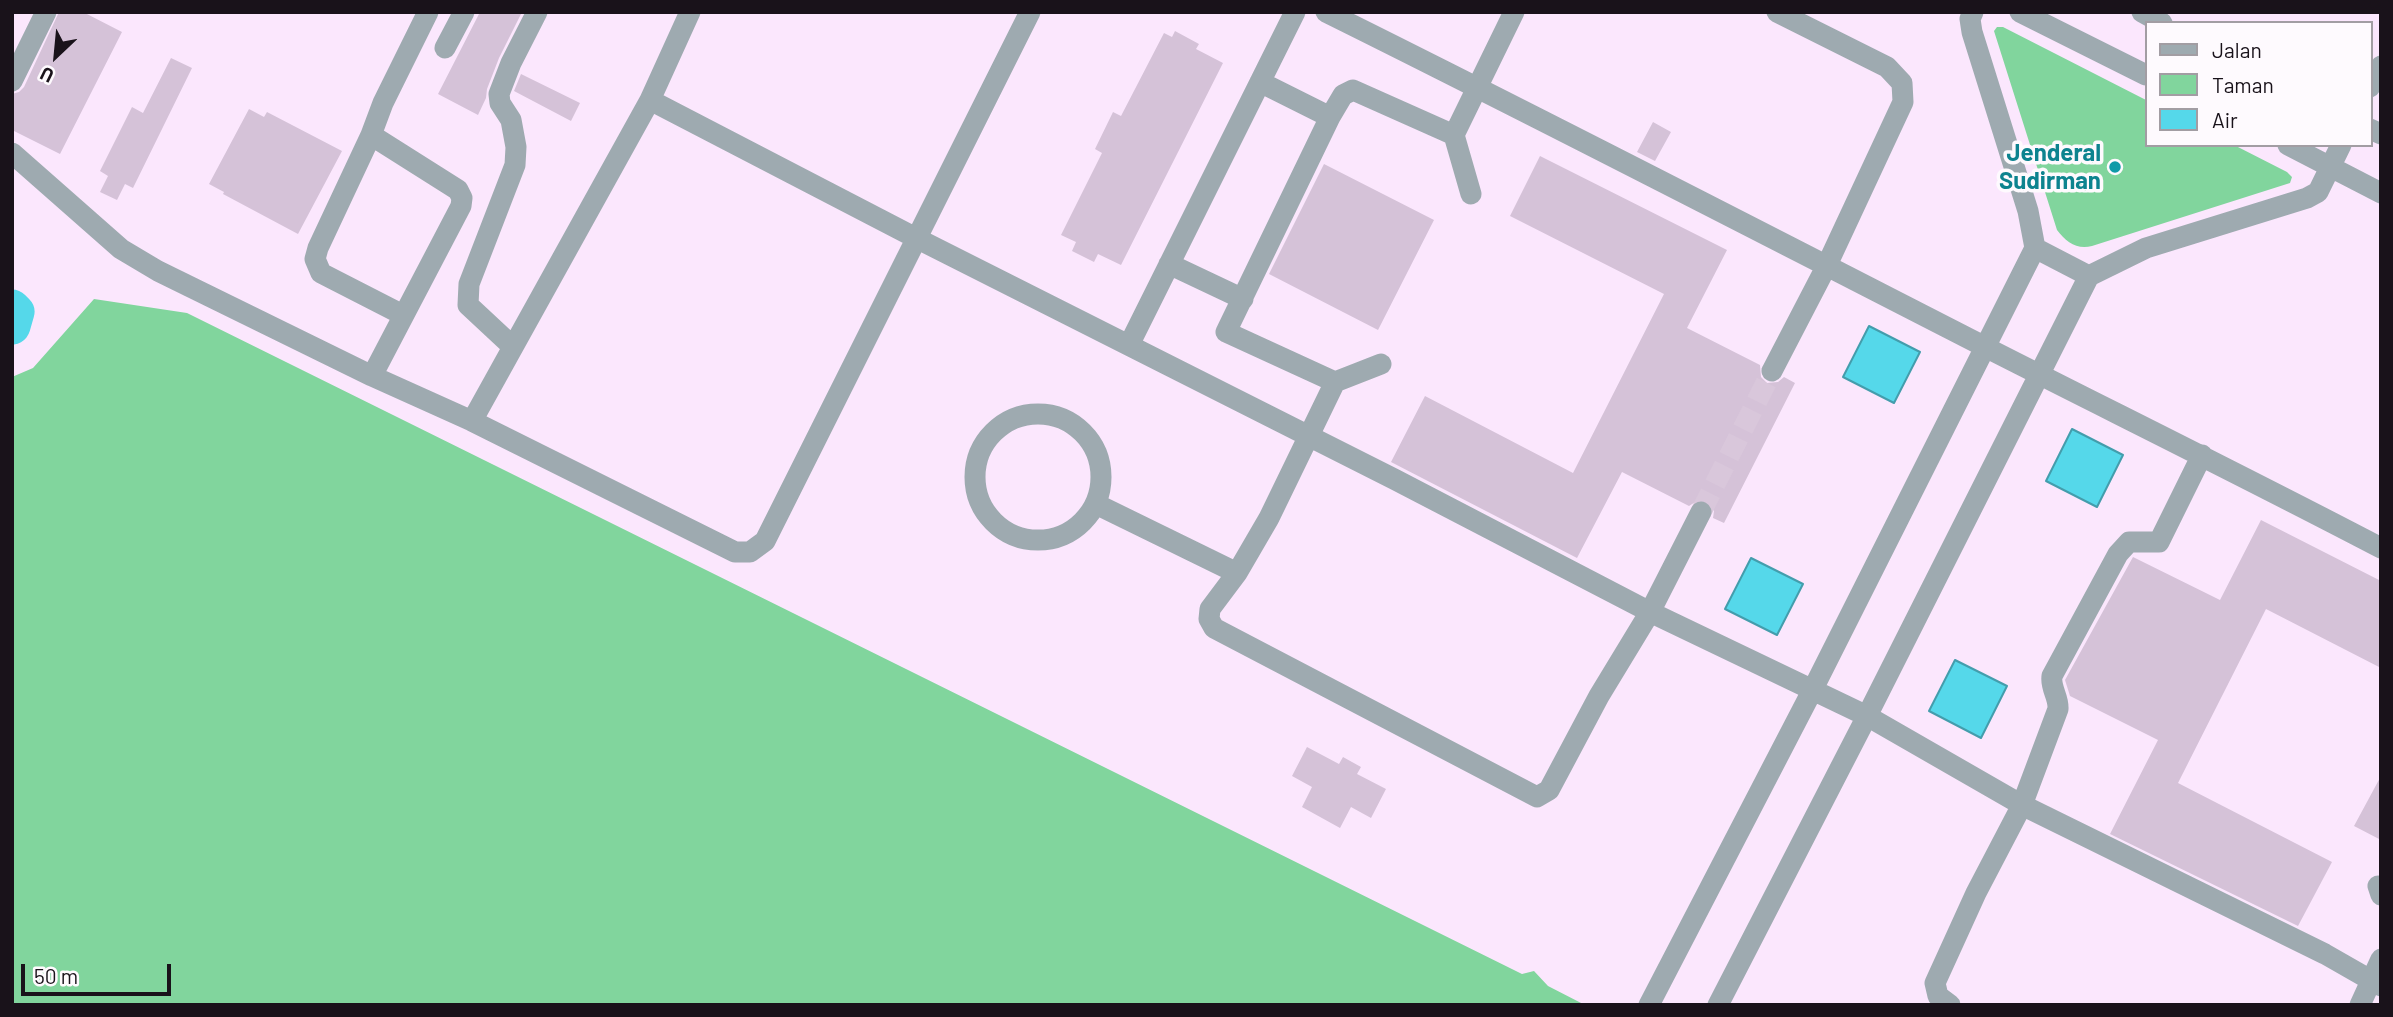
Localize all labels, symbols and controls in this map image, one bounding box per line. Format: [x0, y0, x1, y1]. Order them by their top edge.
north arrow [21, 21, 91, 91]
legend [2144, 21, 2372, 147]
text: Jalan [2212, 37, 2262, 62]
text: U [36, 62, 57, 88]
text: Taman [2212, 72, 2274, 97]
text: Air [2212, 107, 2238, 132]
place label: Jenderal Sudirman [1999, 139, 2101, 195]
marker: Jenderal Sudirman [2107, 159, 2123, 175]
scale bar [24, 950, 175, 994]
text: 50 m [34, 963, 78, 988]

